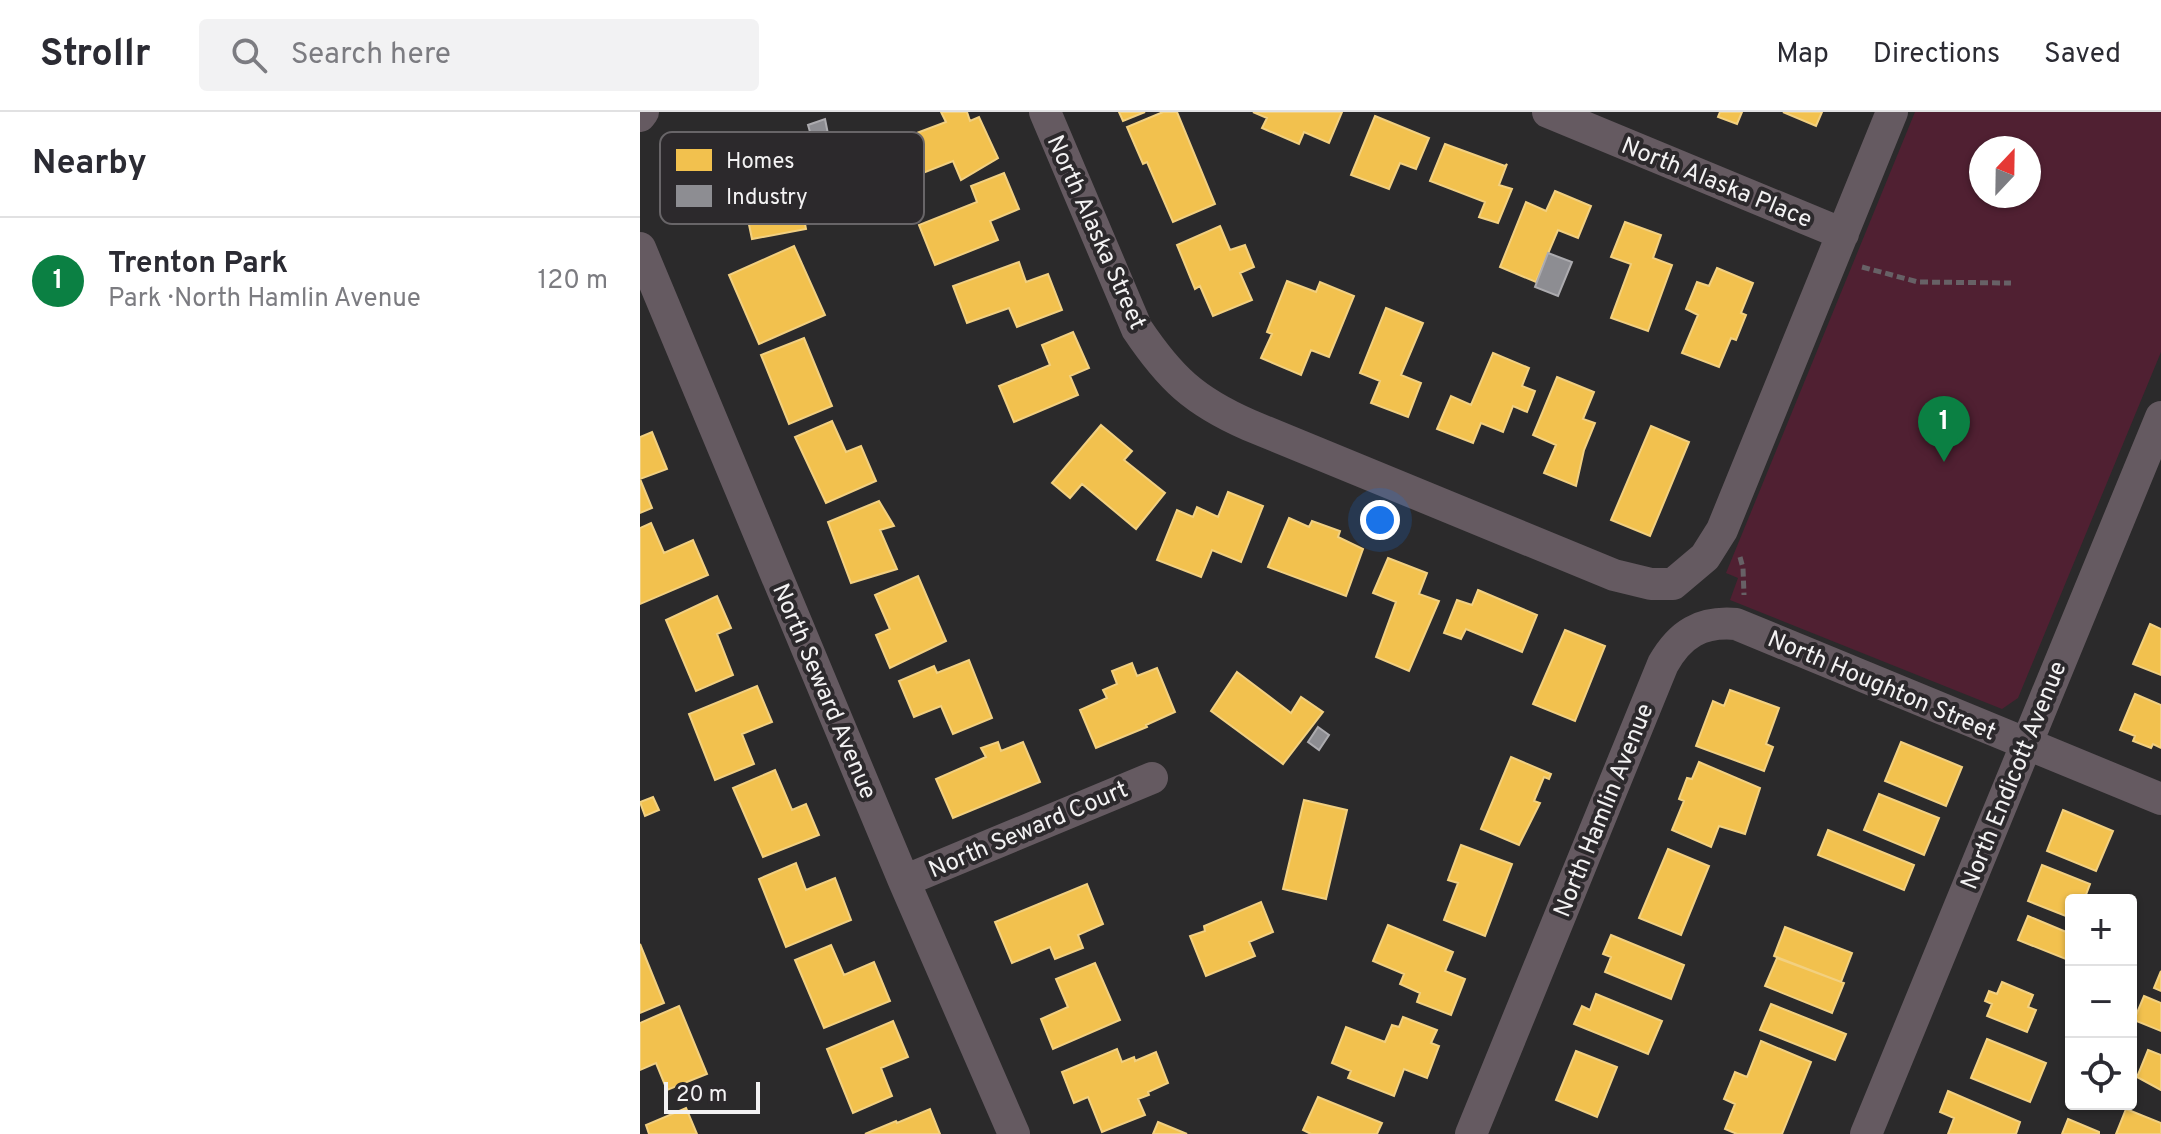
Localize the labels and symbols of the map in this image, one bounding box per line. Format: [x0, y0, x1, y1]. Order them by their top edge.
street label: North Alaska Street [1039, 131, 1152, 335]
legend [660, 132, 924, 224]
street label: North Alaska Place [1616, 132, 1816, 236]
north arrow [1969, 136, 2041, 208]
text: Homes [726, 149, 795, 176]
text: Industry [726, 185, 808, 212]
pin: 1 [1918, 396, 1970, 462]
your location [1360, 500, 1400, 540]
street label: North Seward Avenue [764, 579, 882, 804]
street label: North Houghton Street [1762, 625, 2000, 749]
street label: North Endicott Avenue [1955, 657, 2074, 894]
street label: North Hamlin Avenue [1548, 699, 1661, 922]
street label: North Seward Court [925, 775, 1133, 886]
scale bar [664, 1078, 760, 1114]

